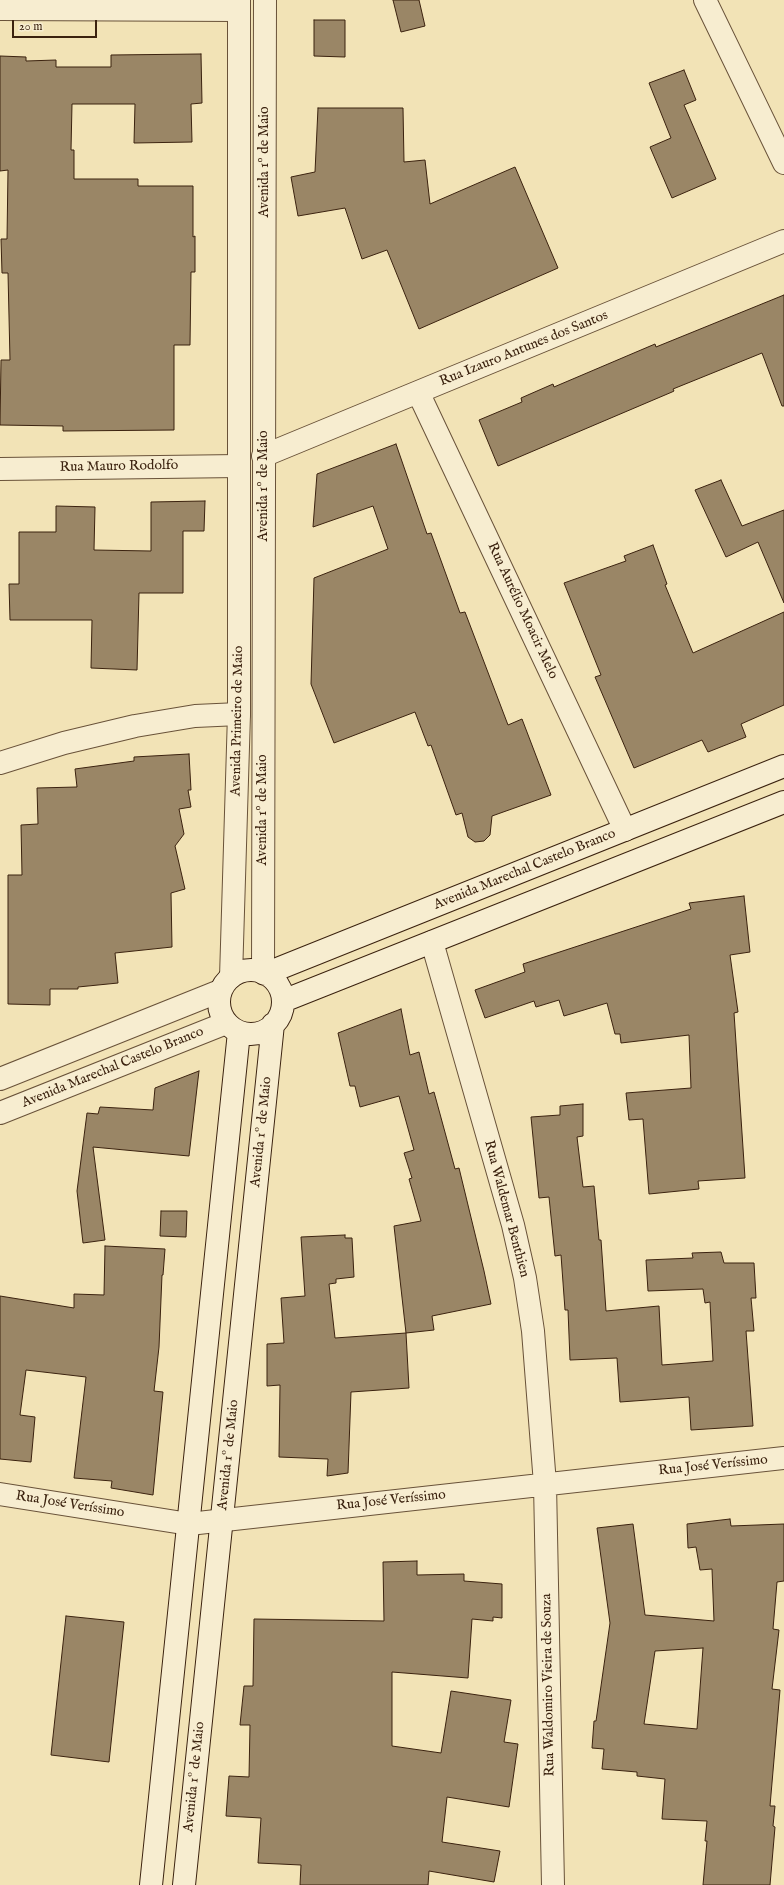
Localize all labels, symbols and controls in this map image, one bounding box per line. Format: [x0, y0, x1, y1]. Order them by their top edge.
scale bar [14, 12, 99, 38]
text: 20 m [19, 19, 42, 34]
street label: Avenida 1º de Maio [257, 106, 273, 218]
street label: Rua Izauro Antunes dos Santos [437, 307, 611, 391]
street label: Avenida 1º de Maio [256, 430, 272, 542]
street label: Rua Mauro Rodolfo [60, 458, 178, 476]
street label: Rua Aurélio Moacir Melo [483, 540, 561, 682]
street label: Avenida Primeiro de Maio [228, 646, 248, 796]
street label: Avenida 1º de Maio [255, 754, 271, 866]
street label: Avenida Marechal Castelo Branco [432, 826, 618, 914]
street label: Avenida Marechal Castelo Branco [20, 1024, 206, 1112]
street label: Avenida 1º de Maio [248, 1076, 276, 1188]
street label: Rua Waldemar Benthien [480, 1139, 532, 1279]
street label: Avenida 1º de Maio [215, 1399, 243, 1511]
street label: Rua José Veríssimo [657, 1452, 769, 1480]
street label: Rua José Veríssimo [335, 1487, 447, 1515]
street label: Rua José Veríssimo [14, 1488, 126, 1522]
street label: Rua Waldomiro Vieira de Souza [539, 1593, 559, 1777]
street label: Avenida 1º de Maio [181, 1721, 209, 1833]

